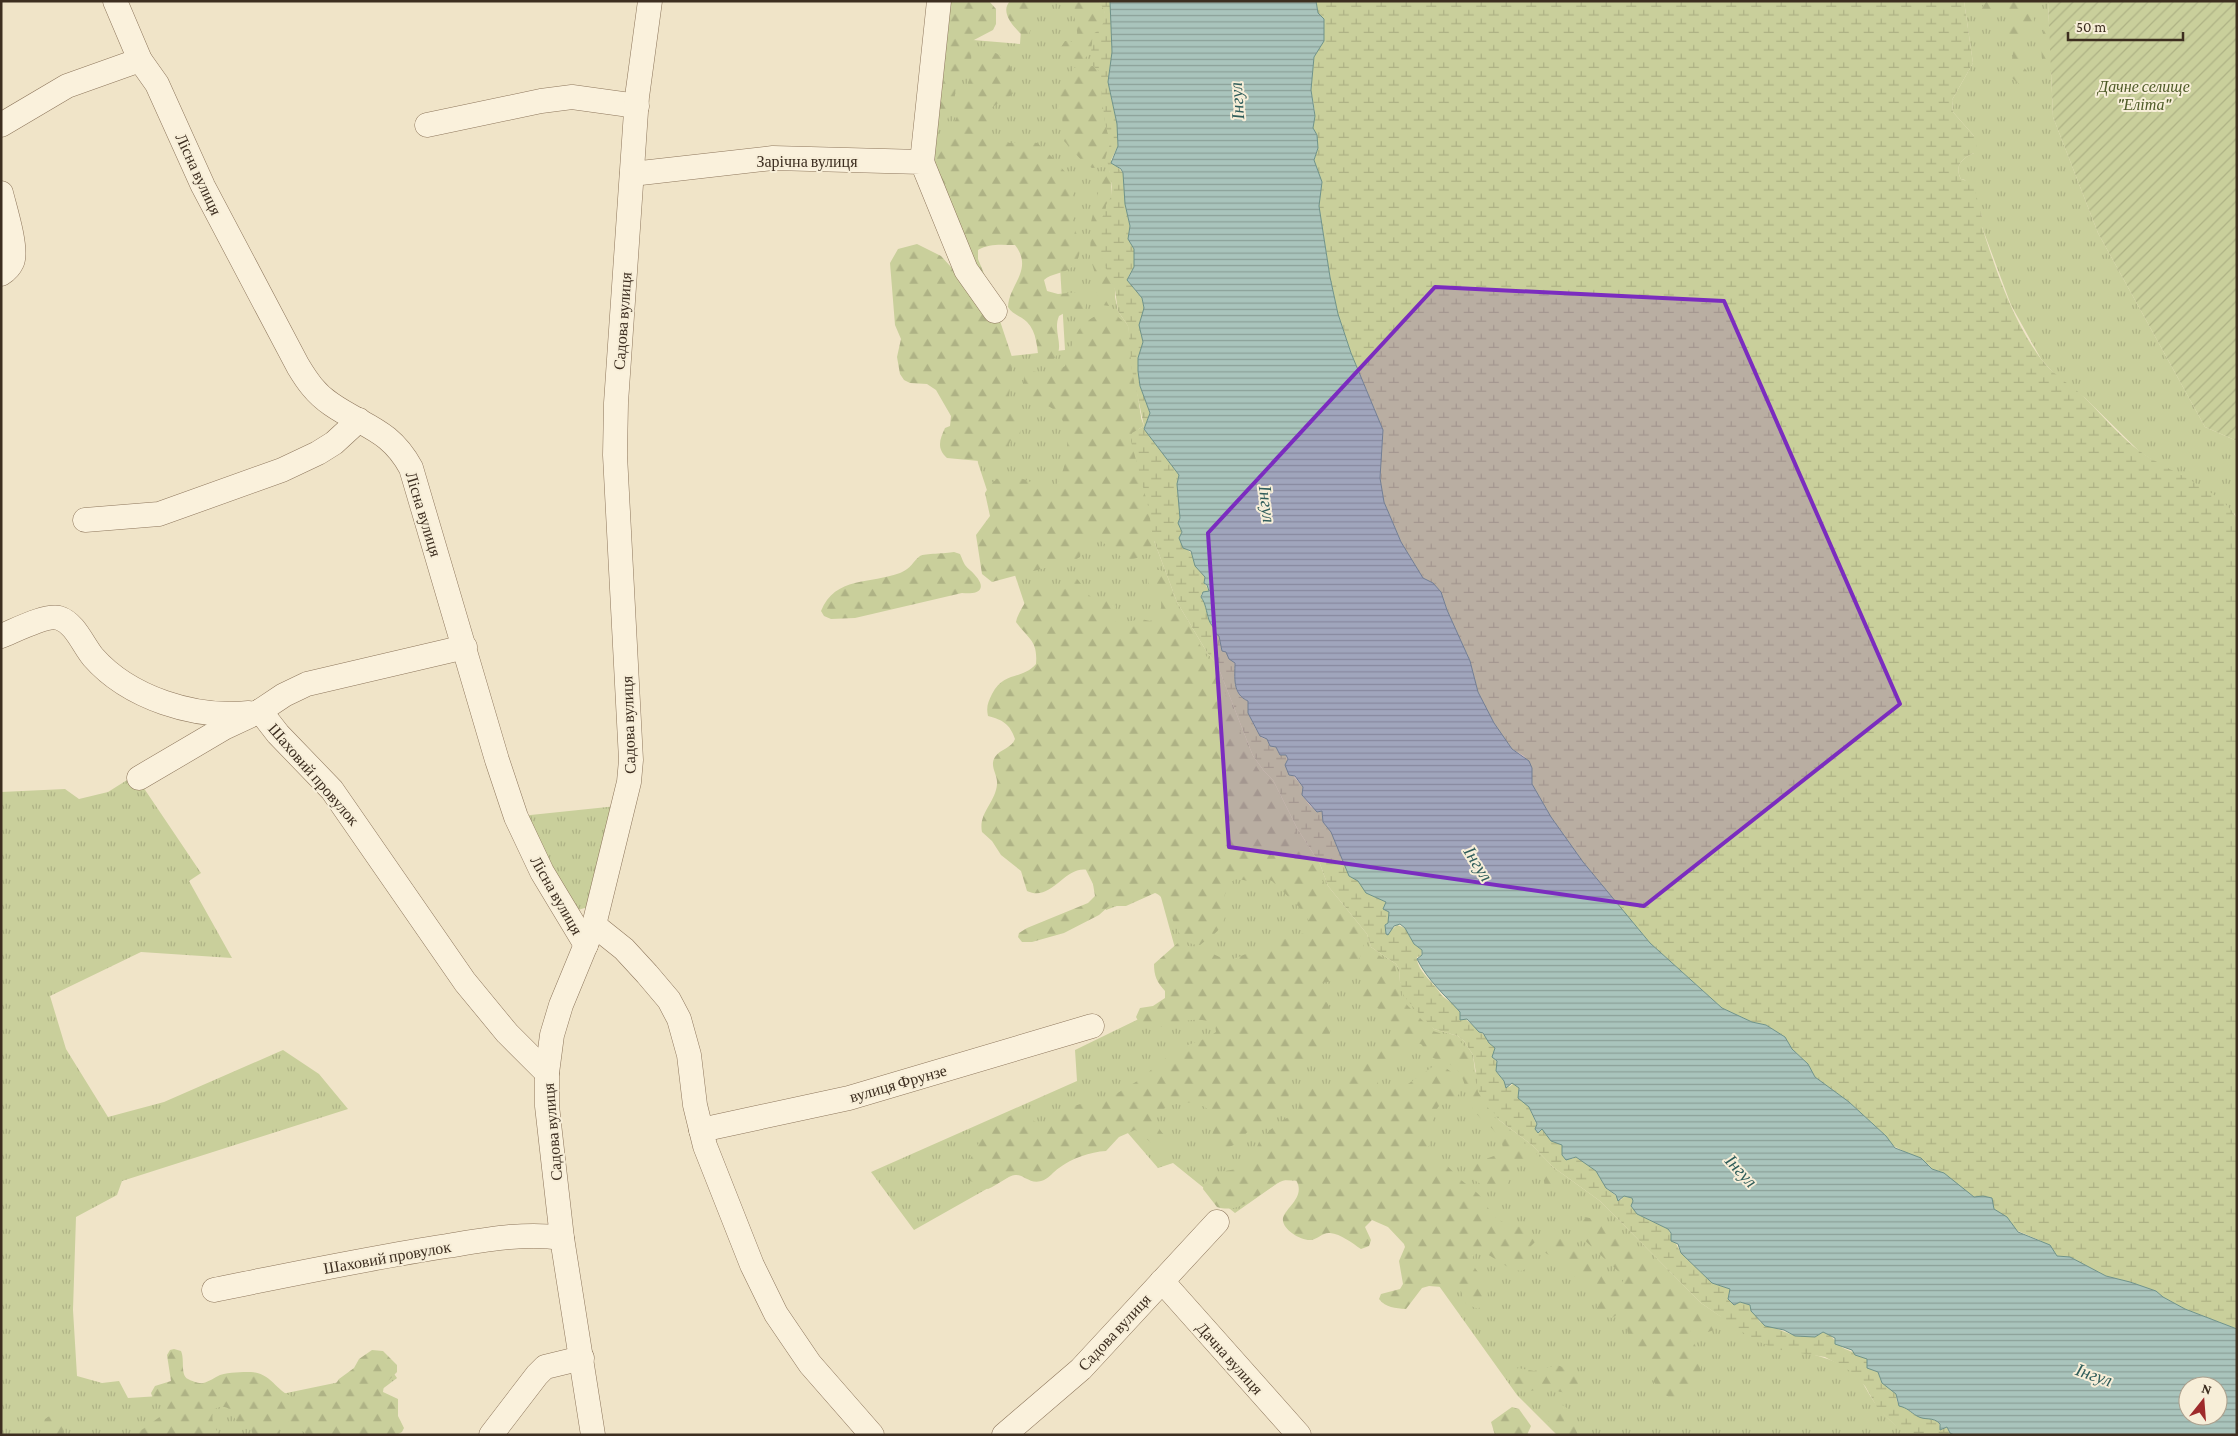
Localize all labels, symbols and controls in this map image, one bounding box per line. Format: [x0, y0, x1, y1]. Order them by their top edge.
scale bar [2068, 10, 2183, 42]
text: 50 m [2076, 19, 2106, 35]
park label: Дачне селище "Еліта" [2096, 78, 2190, 113]
water label: Інгул [1226, 82, 1248, 121]
street label: Лісна вулиця [171, 131, 225, 219]
street label: Зарічна вулиця [756, 153, 858, 171]
street label: Садова вулиця [611, 271, 635, 371]
street label: Лісна вулиця [402, 470, 445, 560]
water label: Інгул [1255, 483, 1279, 524]
street label: Садова вулиця [618, 675, 640, 774]
street label: Шаховий провулок [264, 720, 362, 829]
water label: Інгул [1459, 842, 1496, 885]
street label: Лісна вулиця [526, 853, 586, 939]
street label: вулиця Фрунзе [848, 1062, 949, 1106]
street label: Садова вулиця [540, 1082, 566, 1182]
water label: Інгул [1720, 1150, 1761, 1192]
street label: Шаховий провулок [322, 1238, 452, 1278]
street label: Садова вулиця [1075, 1290, 1155, 1375]
street label: Дачна вулиця [1192, 1319, 1267, 1399]
water label: Інгул [2072, 1359, 2115, 1391]
north arrow [2178, 1376, 2228, 1426]
text: N [2200, 1380, 2214, 1398]

